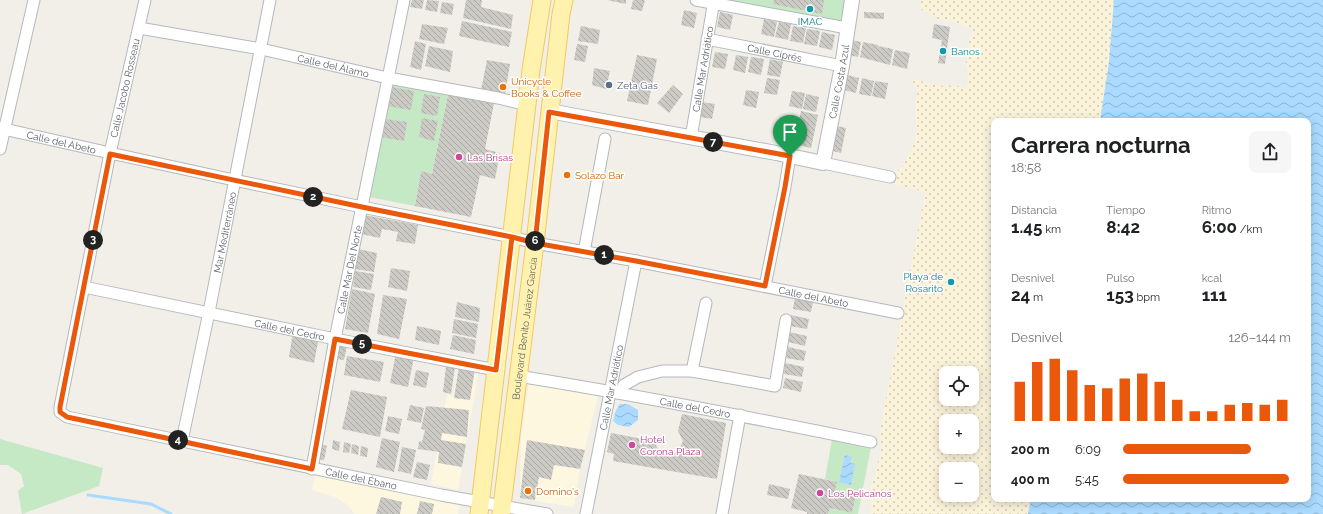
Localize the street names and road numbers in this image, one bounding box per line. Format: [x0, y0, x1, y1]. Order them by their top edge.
street label: Calle Mar Adriático [690, 25, 715, 113]
street label: Calle Jacobo Rosseau [108, 37, 142, 139]
street label: Calle Ciprés [746, 42, 803, 63]
street label: Calle Costa Azul [826, 43, 851, 119]
street label: Calle del Álamo [296, 52, 370, 79]
street label: Calle del Abeto [26, 129, 97, 155]
street label: Mar Mediterráneo [211, 191, 238, 274]
street label: Calle Mar Del Norte [335, 224, 364, 315]
street label: Boulevard Benito Juárez García [510, 256, 539, 401]
street label: Calle del Abeto [778, 284, 850, 309]
street label: Calle del Cedro [253, 317, 326, 342]
street label: Calle Mar Adriático [597, 344, 625, 431]
street label: Calle del Cedro [659, 395, 732, 419]
street label: Calle del Ébano [324, 466, 398, 491]

